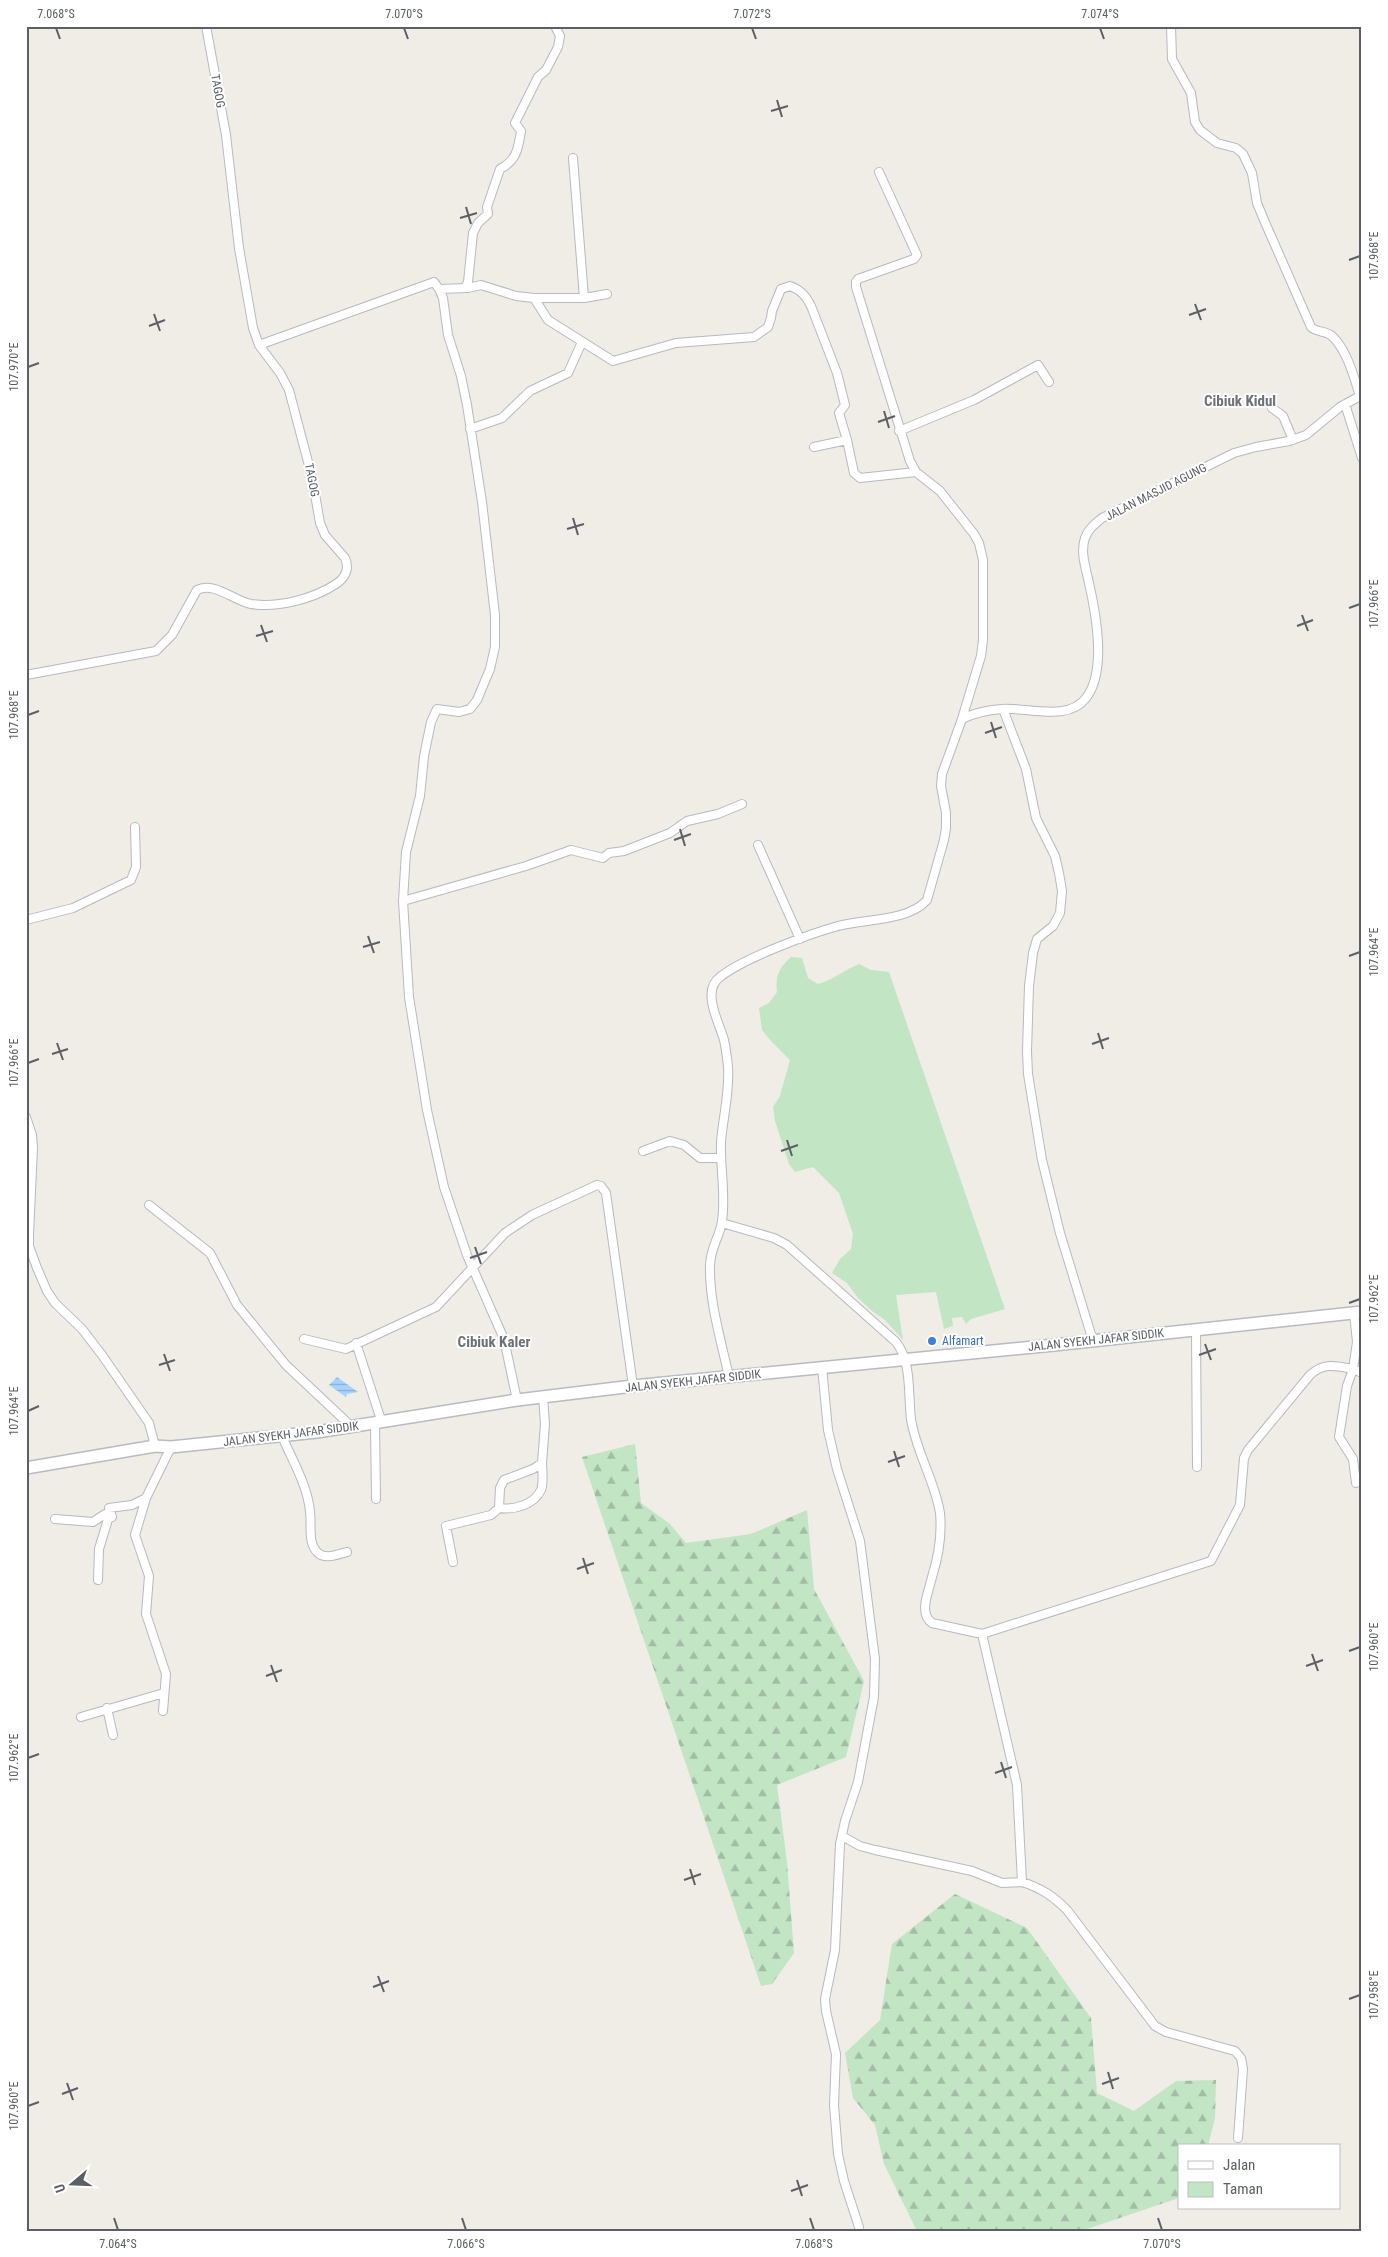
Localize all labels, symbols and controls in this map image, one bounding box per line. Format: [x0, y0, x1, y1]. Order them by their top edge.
text: 7.068°S [37, 7, 75, 21]
text: 7.070°S [385, 7, 423, 21]
text: 7.072°S [733, 7, 771, 21]
text: 7.074°S [1081, 7, 1119, 21]
street label: TAGOG [208, 73, 228, 109]
text: 107.968°E [1367, 231, 1381, 281]
text: 107.970°E [7, 342, 21, 392]
district label: Cibiuk Kidul [1204, 392, 1276, 410]
street label: JALAN MASJID AGUNG [1103, 460, 1209, 524]
street label: TAGOG [302, 462, 322, 498]
text: 107.966°E [1367, 579, 1381, 629]
text: 107.968°E [7, 690, 21, 740]
text: 107.964°E [1367, 927, 1381, 977]
text: 107.966°E [7, 1038, 21, 1088]
text: 107.962°E [1367, 1274, 1381, 1324]
street label: JALAN SYEKH JAFAR SIDDIK [1027, 1326, 1165, 1354]
district label: Cibiuk Kaler [458, 1333, 530, 1351]
place label: Alfamart [942, 1334, 984, 1348]
marker: Alfamart [926, 1335, 938, 1347]
street label: JALAN SYEKH JAFAR SIDDIK [624, 1367, 762, 1395]
text: 107.964°E [7, 1386, 21, 1436]
street label: JALAN SYEKH JAFAR SIDDIK [222, 1419, 360, 1449]
text: 107.960°E [1367, 1622, 1381, 1672]
text: 107.962°E [7, 1733, 21, 1783]
text: 107.958°E [1367, 1970, 1381, 2020]
text: 107.960°E [7, 2081, 21, 2131]
legend [1178, 2144, 1340, 2210]
text: Jalan [1223, 2156, 1255, 2174]
north arrow [48, 2160, 98, 2210]
text: Taman [1223, 2180, 1263, 2198]
text: U [51, 2182, 69, 2195]
text: 7.064°S [99, 2237, 137, 2251]
text: 7.066°S [447, 2237, 485, 2251]
text: 7.068°S [795, 2237, 833, 2251]
text: 7.070°S [1143, 2237, 1181, 2251]

